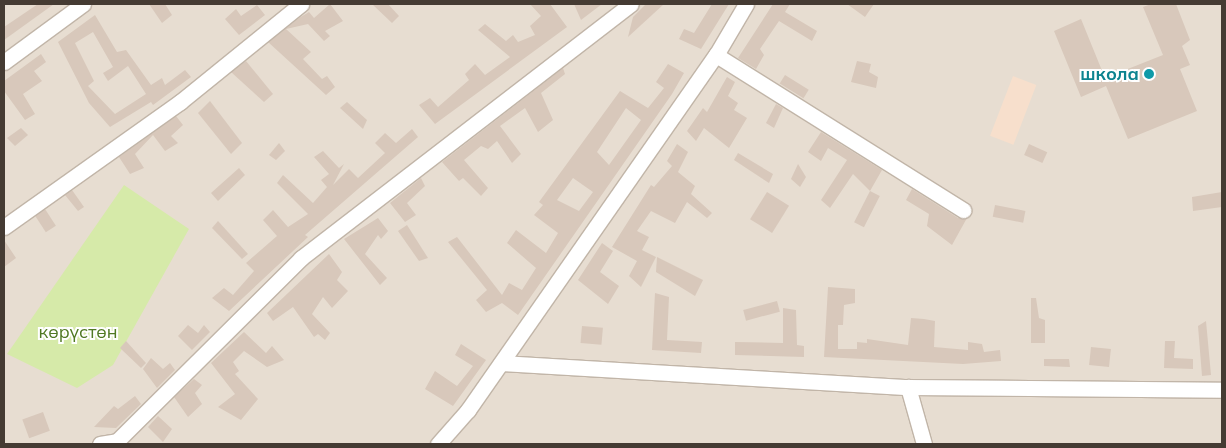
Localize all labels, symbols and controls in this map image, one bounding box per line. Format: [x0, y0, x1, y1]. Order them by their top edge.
place label: школа [1080, 63, 1139, 85]
marker: школа [1143, 68, 1155, 80]
park label: көрүстөн [38, 321, 118, 343]

